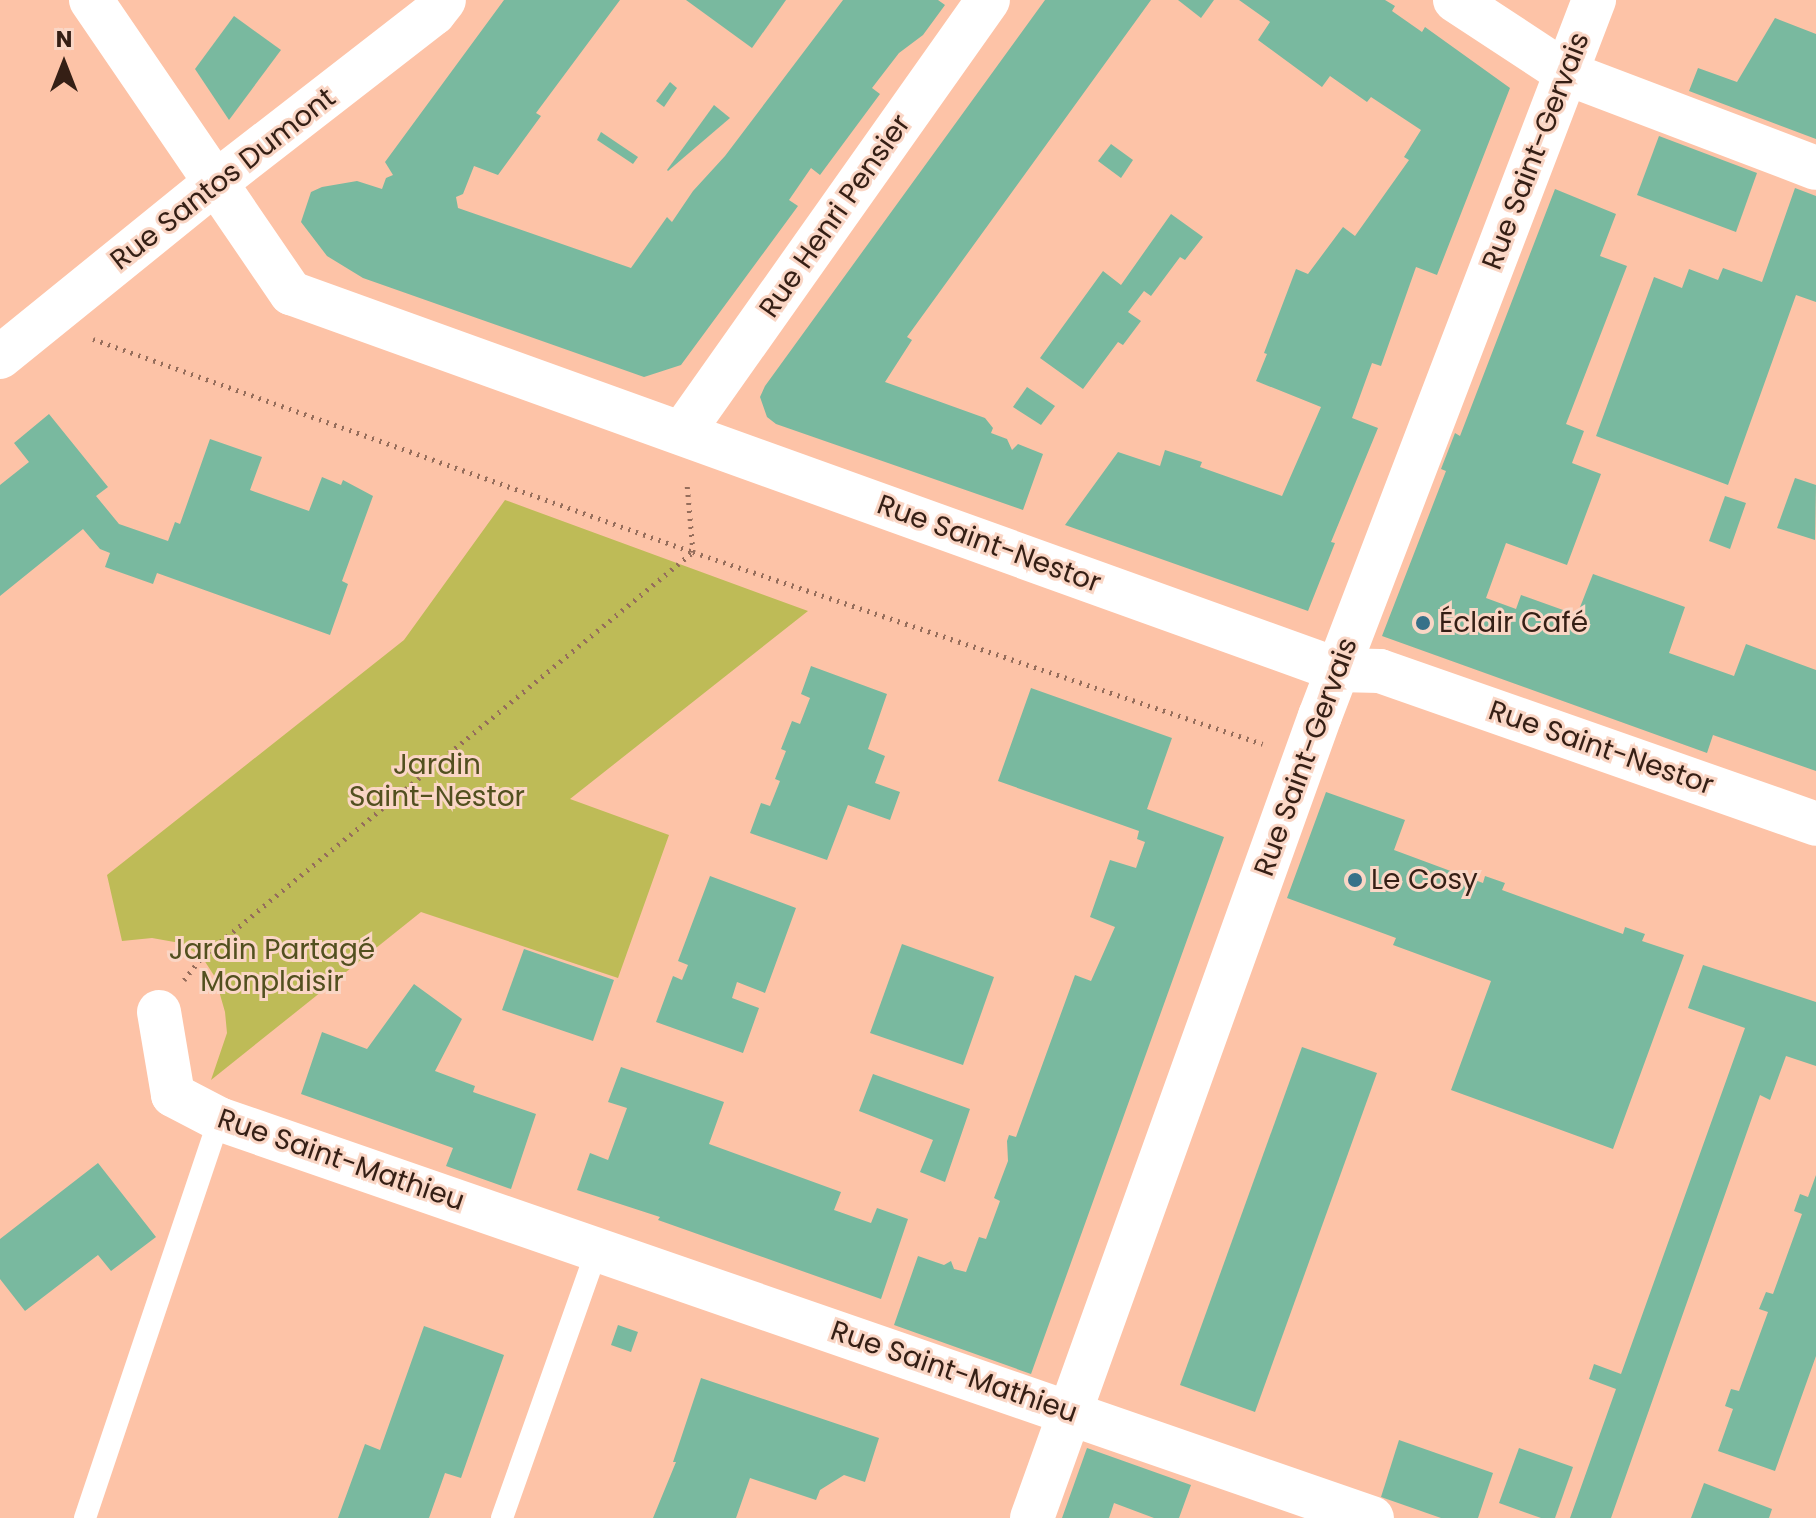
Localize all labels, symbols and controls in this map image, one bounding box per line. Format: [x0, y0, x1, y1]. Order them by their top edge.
north arrow [24, 24, 104, 104]
text: N [56, 24, 72, 55]
street label: Rue Saint-Gervais [1475, 28, 1597, 274]
street label: Rue Santos Dumont [104, 81, 342, 277]
street label: Rue Henri Pensier [752, 108, 918, 324]
street label: Rue Saint-Nestor [872, 488, 1106, 600]
place label: Éclair Café [1439, 606, 1588, 640]
marker: Éclair Café [1414, 614, 1432, 632]
street label: Rue Saint-Gervais [1247, 633, 1365, 881]
street label: Rue Saint-Nestor [1484, 694, 1718, 802]
park label: Jardin Saint-Nestor [349, 748, 525, 814]
place label: Le Cosy [1371, 863, 1478, 897]
marker: Le Cosy [1346, 871, 1364, 889]
park label: Jardin Partagé Monplaisir [169, 933, 375, 999]
street label: Rue Saint-Mathieu [213, 1102, 469, 1218]
street label: Rue Saint-Mathieu [826, 1314, 1082, 1430]

